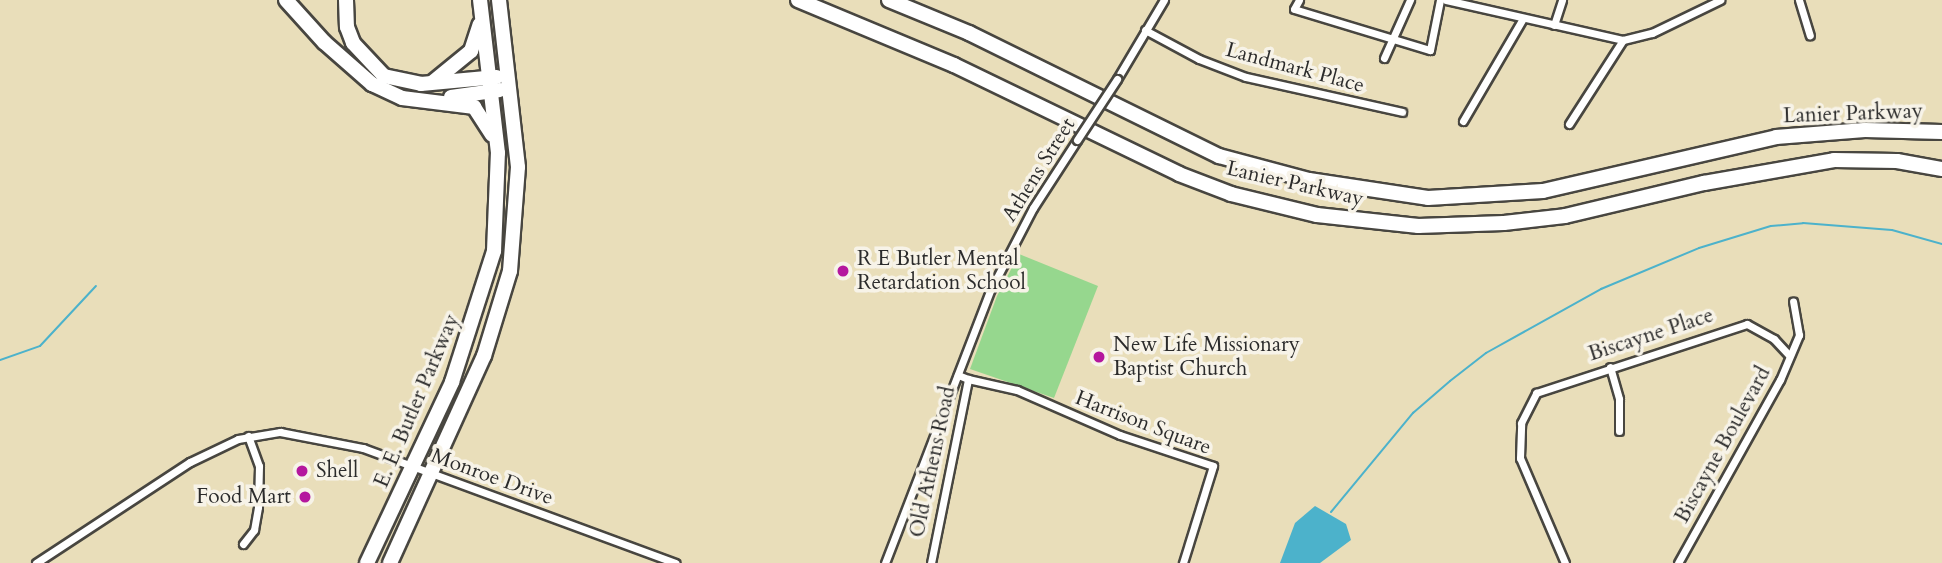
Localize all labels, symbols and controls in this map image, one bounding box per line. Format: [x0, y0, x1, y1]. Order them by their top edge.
street label: Landmark Place [1223, 37, 1367, 99]
street label: Lanier Parkway [1783, 99, 1923, 129]
street label: Athens Street [997, 113, 1081, 227]
street label: Lanier Parkway [1224, 156, 1366, 212]
place label: R E Butler Mental Retardation School [857, 246, 1026, 296]
marker: R E Butler Mental Retardation School [835, 263, 851, 279]
street label: Biscayne Place [1585, 303, 1717, 367]
street label: E. E. Butler Parkway [369, 311, 465, 491]
place label: New Life Missionary Baptist Church [1113, 332, 1300, 382]
marker: New Life Missionary Baptist Church [1091, 349, 1107, 365]
street label: Biscayne Boulevard [1670, 363, 1776, 527]
street label: Old Athens Road [905, 384, 961, 540]
street label: Harrison Square [1072, 386, 1214, 460]
street label: Monroe Drive [428, 443, 556, 511]
place label: Shell [316, 458, 358, 484]
marker: Shell [294, 463, 310, 479]
place label: Food Mart [196, 484, 291, 510]
marker: Food Mart [297, 489, 313, 505]

